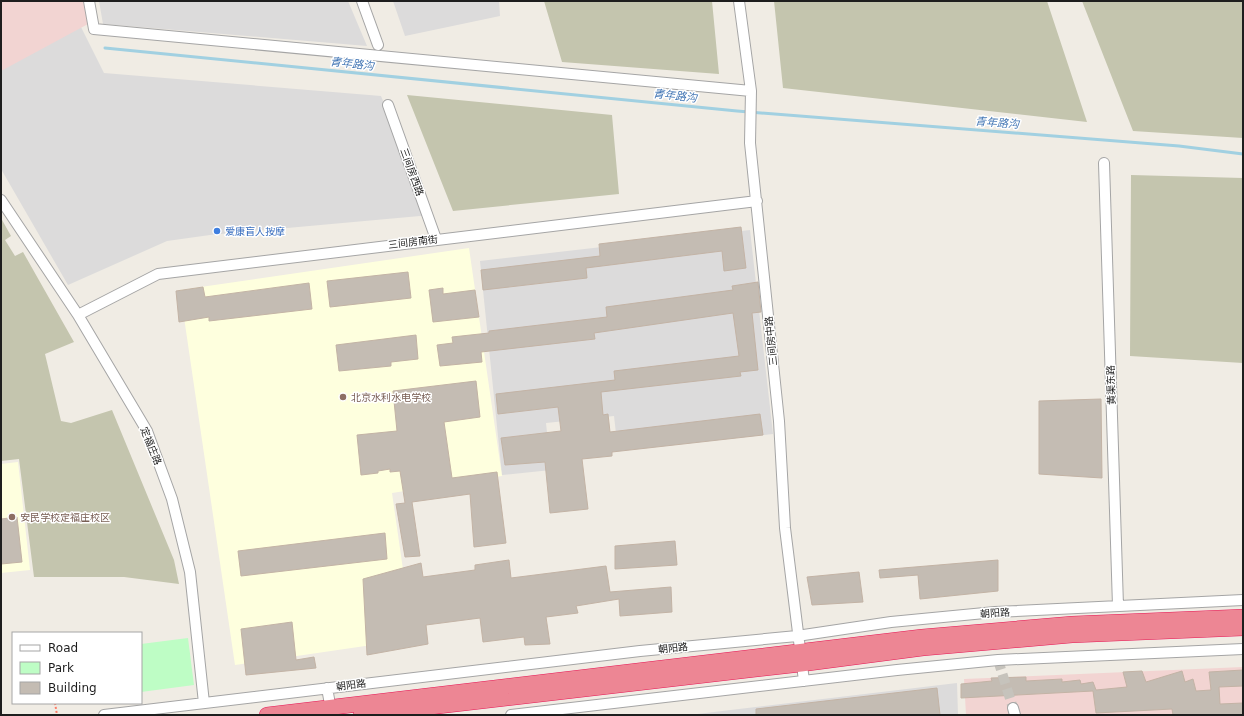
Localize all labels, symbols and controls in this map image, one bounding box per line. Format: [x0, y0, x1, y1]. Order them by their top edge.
water label: 青年路沟 [329, 55, 376, 73]
water label: 青年路沟 [652, 87, 699, 105]
water label: 青年路沟 [975, 115, 1020, 131]
street label: 三间房西路 [398, 147, 426, 197]
marker: 爱康盲人按摩 [212, 226, 222, 236]
place label: 爱康盲人按摩 [225, 226, 285, 237]
street label: 三间房南街 [388, 233, 438, 251]
street label: 三间房中路 [763, 316, 779, 366]
street label: 黄渠东路 [1105, 365, 1117, 405]
marker: 北京水利水电学校 [338, 392, 348, 402]
place label: 北京水利水电学校 [351, 392, 431, 403]
street label: 定福庄路 [138, 425, 164, 467]
marker: 安民学校定福庄校区 [7, 512, 17, 522]
place label: 安民学校定福庄校区 [20, 512, 110, 523]
street label: 朝阳路 [980, 606, 1010, 620]
legend [12, 632, 142, 704]
text: Road [48, 641, 78, 655]
street label: 朝阳路 [658, 641, 688, 655]
text: Park [48, 661, 74, 675]
street label: 朝阳路 [335, 678, 367, 692]
text: Building [48, 681, 97, 695]

